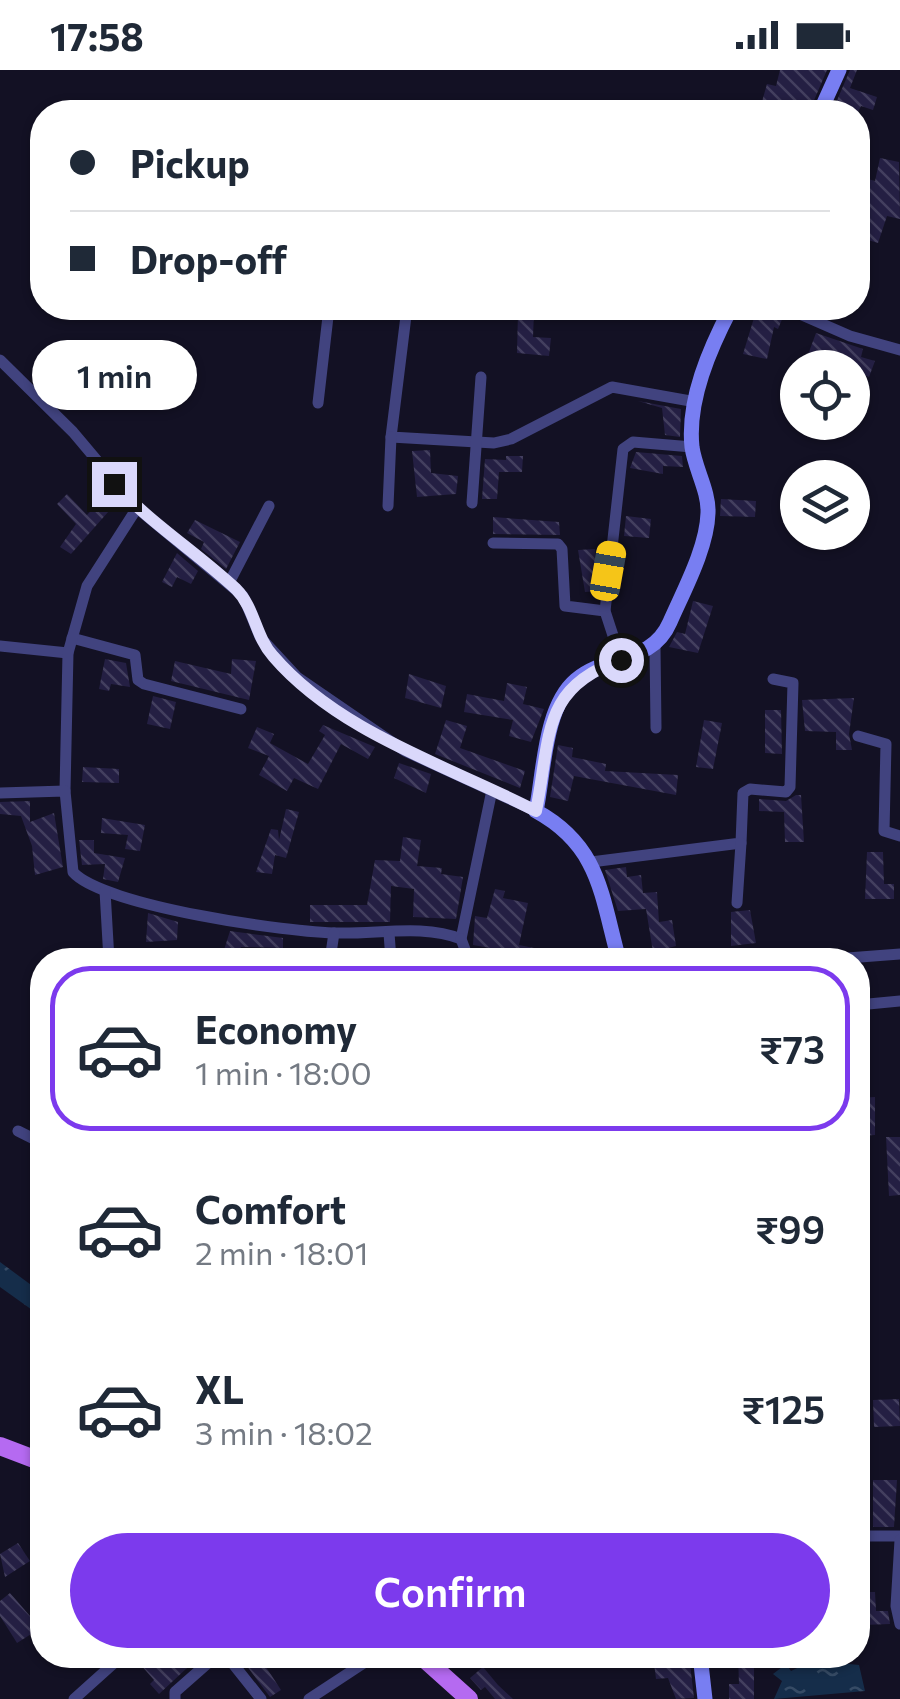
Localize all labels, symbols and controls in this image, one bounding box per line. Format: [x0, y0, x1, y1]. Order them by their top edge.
text: 17:58 [50, 12, 144, 59]
text: Pickup [130, 139, 250, 186]
text: Drop-off [130, 235, 287, 282]
callout: 1 min [32, 339, 196, 409]
map controls [780, 350, 870, 550]
button: locate [780, 350, 870, 440]
text: 1 min [77, 355, 152, 395]
button: layers [780, 460, 870, 550]
route end [92, 462, 137, 507]
car [588, 539, 628, 603]
route start [599, 638, 644, 683]
icon: car [75, 1004, 165, 1094]
text: Economy [195, 1005, 357, 1052]
text: ₹73 [759, 1025, 825, 1072]
text: 1 min · 18:00 [195, 1052, 372, 1092]
icon: car [75, 1184, 165, 1274]
text: Comfort [195, 1185, 346, 1232]
text: ₹99 [755, 1205, 825, 1252]
text: 2 min · 18:01 [195, 1232, 368, 1272]
icon: car [75, 1364, 165, 1454]
text: XL [195, 1365, 244, 1412]
text: ₹125 [741, 1385, 825, 1432]
text: 3 min · 18:02 [195, 1412, 373, 1452]
button: Confirm [70, 1533, 830, 1648]

